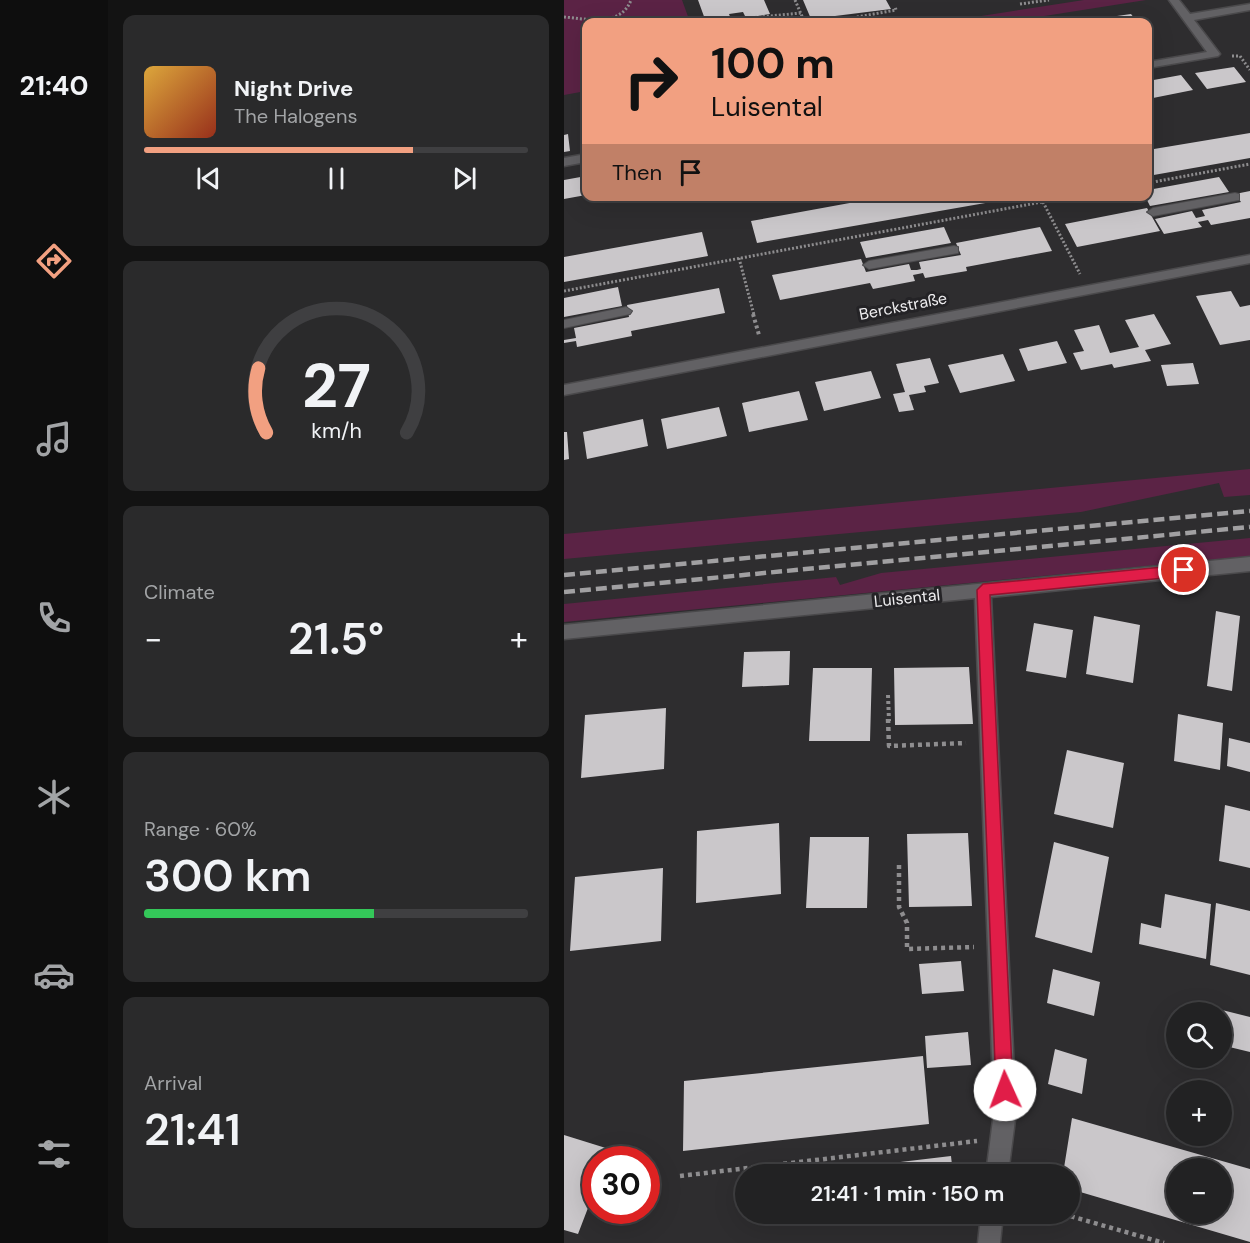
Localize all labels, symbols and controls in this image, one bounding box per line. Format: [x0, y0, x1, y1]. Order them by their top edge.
text: 100 m [711, 36, 835, 91]
icon: right [612, 42, 690, 120]
text: 21:40 [20, 68, 88, 103]
text: Night Drive [234, 74, 353, 103]
text: Luisental [711, 89, 823, 124]
text: The Halogens [234, 103, 357, 129]
icon: arrive [674, 156, 707, 189]
text: Then [612, 158, 662, 187]
icon: previous [192, 162, 225, 195]
icon: pause [320, 162, 353, 195]
icon: next [448, 162, 481, 195]
icon: directions [33, 240, 75, 282]
street label: Berckstraße [857, 287, 949, 325]
text: 27 [301, 345, 371, 426]
text: km/h [311, 417, 361, 445]
icon: music [33, 418, 75, 460]
pin [1158, 544, 1209, 595]
icon: arrive [1167, 553, 1200, 586]
text: Climate [144, 579, 215, 605]
street label: Luisental [873, 584, 941, 612]
icon: phone [33, 597, 75, 639]
text: 21.5° [288, 609, 384, 668]
text: − [144, 617, 162, 660]
text: + [510, 617, 528, 660]
icon: climate [33, 776, 75, 818]
text: Range · 60% [144, 816, 257, 842]
text: 300 km [144, 846, 311, 905]
icon: car [33, 954, 75, 996]
map controls [1166, 1002, 1232, 1224]
button: search [1166, 1002, 1232, 1068]
position arrow [973, 1058, 1037, 1122]
text: Arrival [144, 1070, 202, 1096]
button: + [1166, 1080, 1232, 1146]
text: 21:41 [144, 1100, 241, 1159]
icon: filters [33, 1133, 75, 1175]
speed limit sign: 30 [582, 1146, 660, 1224]
button: − [1166, 1158, 1232, 1224]
text: 21:41 · 1 min · 150 m [811, 1179, 1005, 1208]

